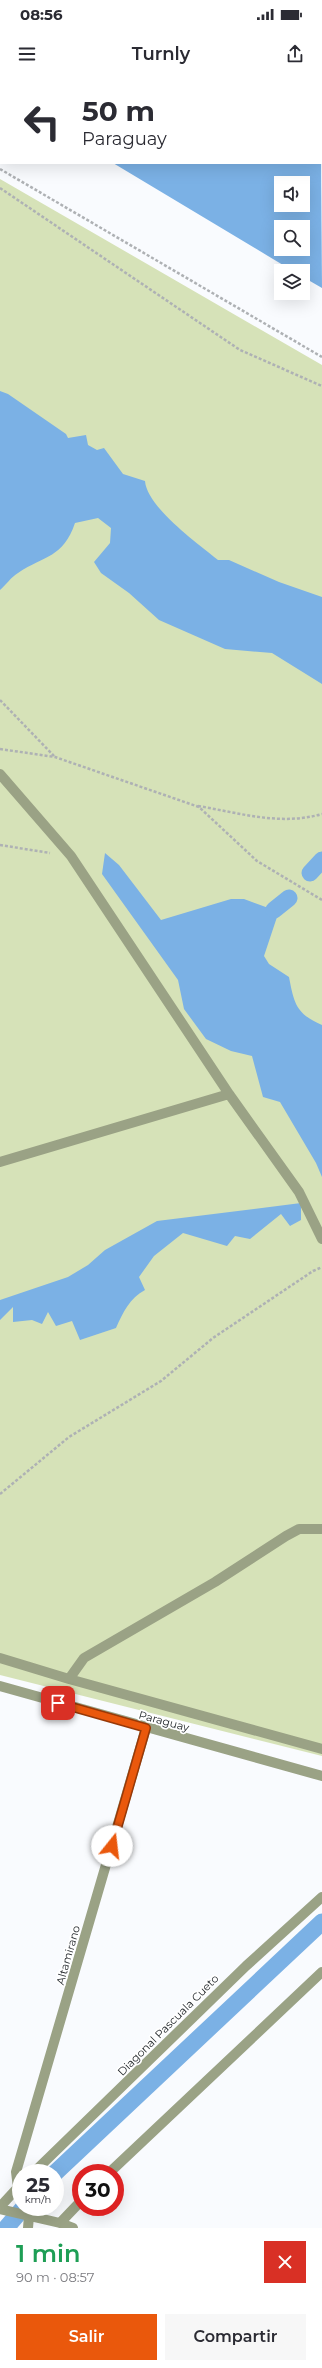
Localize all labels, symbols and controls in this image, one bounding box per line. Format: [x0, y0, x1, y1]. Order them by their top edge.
text: 08:56 [20, 5, 63, 24]
icon: menu [16, 43, 38, 65]
text: Turnly [132, 43, 190, 65]
icon: share [284, 43, 306, 65]
text: 50 m [82, 94, 155, 128]
icon: left [16, 96, 68, 148]
text: Paraguay [82, 128, 167, 150]
map controls [274, 176, 310, 300]
button: sound [274, 176, 310, 212]
button: search [274, 220, 310, 256]
button: layers [274, 264, 310, 300]
pin [41, 1686, 75, 1720]
icon: arrive [47, 1692, 69, 1714]
street label: Paraguay [137, 1708, 191, 1734]
position arrow [91, 1825, 133, 1867]
street label: Altamirano [53, 1924, 83, 1986]
street label: Diagonal Pascuala Cueto [114, 1971, 222, 2079]
speed limit sign: 30 [72, 2164, 124, 2216]
text: 25 [26, 2173, 50, 2197]
text: km/h [25, 2193, 51, 2206]
text: 1 min [16, 2239, 80, 2268]
button: close [264, 2241, 306, 2283]
text: 90 m · 08:57 [16, 2269, 94, 2285]
button: Salir [16, 2314, 157, 2360]
button: Compartir [165, 2314, 306, 2360]

